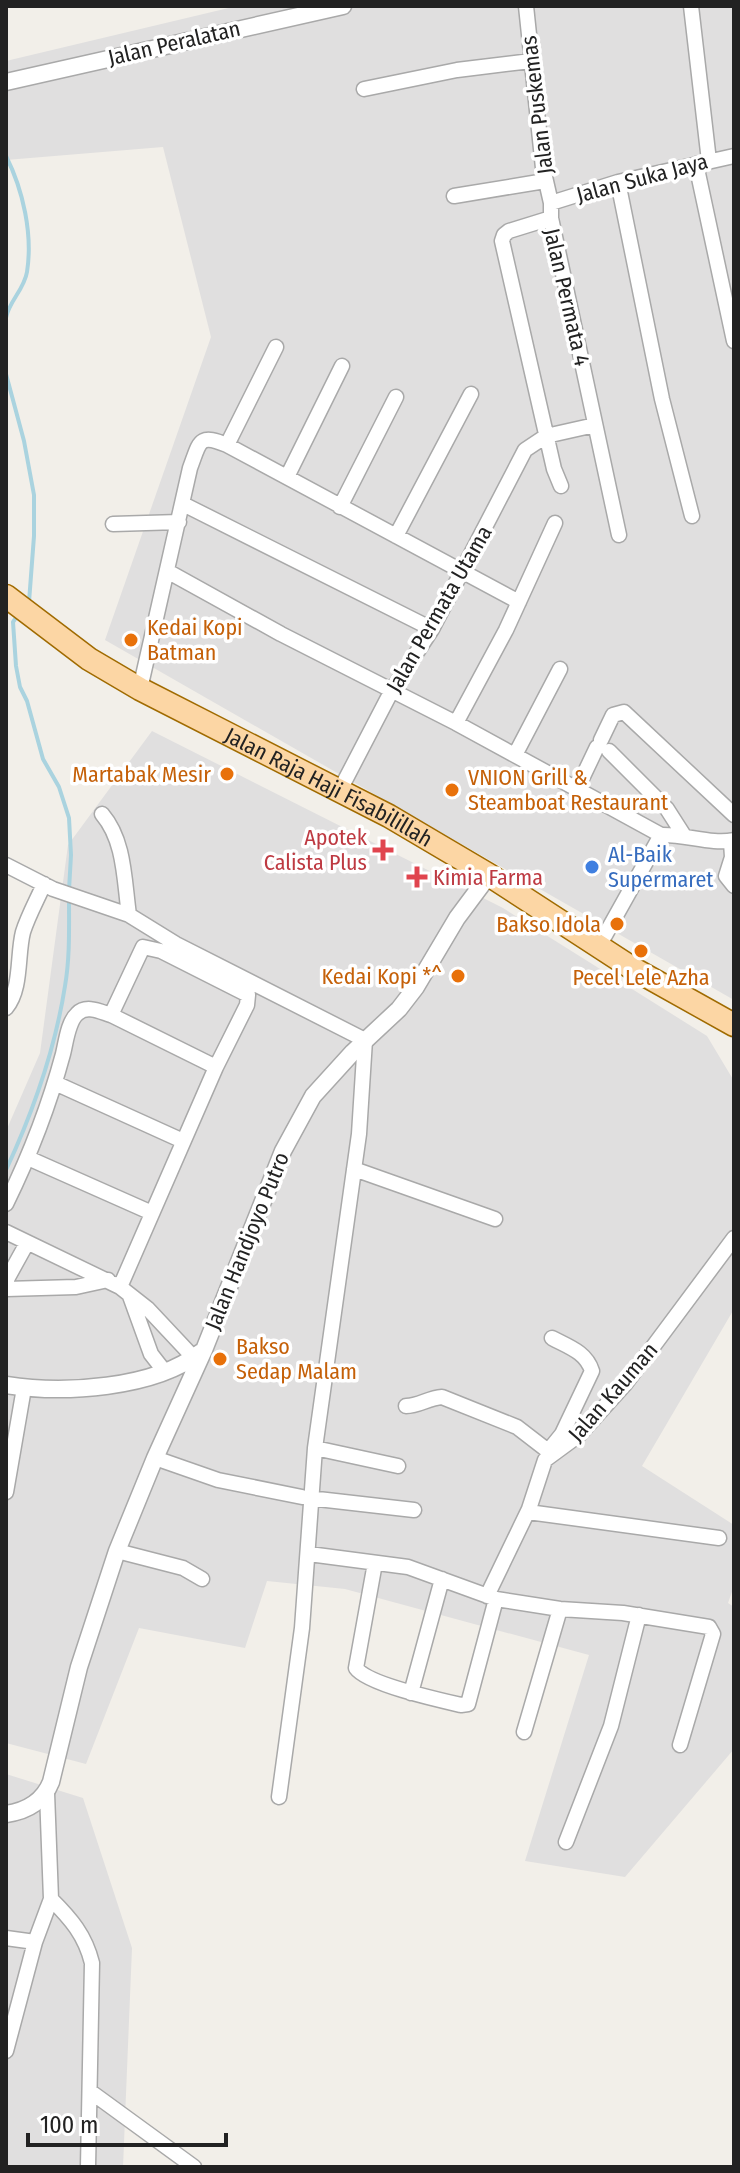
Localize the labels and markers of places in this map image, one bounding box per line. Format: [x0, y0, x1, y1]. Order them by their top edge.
place label: Kedai Kopi Batman [147, 614, 243, 666]
marker: Kedai Kopi Batman [122, 631, 140, 649]
place label: Martabak Mesir [72, 761, 211, 788]
place label: VNION Grill & Steamboat Restaurant [468, 764, 669, 816]
marker: Martabak Mesir [218, 765, 236, 783]
marker: VNION Grill & Steamboat Restaurant [443, 781, 461, 799]
place label: Apotek Calista Plus [264, 824, 368, 876]
marker: Apotek Calista Plus [374, 841, 392, 859]
place label: Al-Baik Supermaret [608, 841, 714, 893]
marker: Al-Baik Supermaret [583, 858, 601, 876]
place label: Kimia Farma [433, 864, 543, 891]
marker: Kimia Farma [408, 868, 426, 886]
place label: Bakso Idola [496, 911, 601, 938]
marker: Bakso Idola [608, 915, 626, 933]
marker: Pecel Lele Azha [632, 942, 650, 960]
place label: Kedai Kopi *^ [321, 963, 442, 990]
place label: Pecel Lele Azha [572, 964, 710, 991]
marker: Kedai Kopi *^ [449, 967, 467, 985]
place label: Bakso Sedap Malam [236, 1333, 357, 1385]
marker: Bakso Sedap Malam [211, 1350, 229, 1368]

